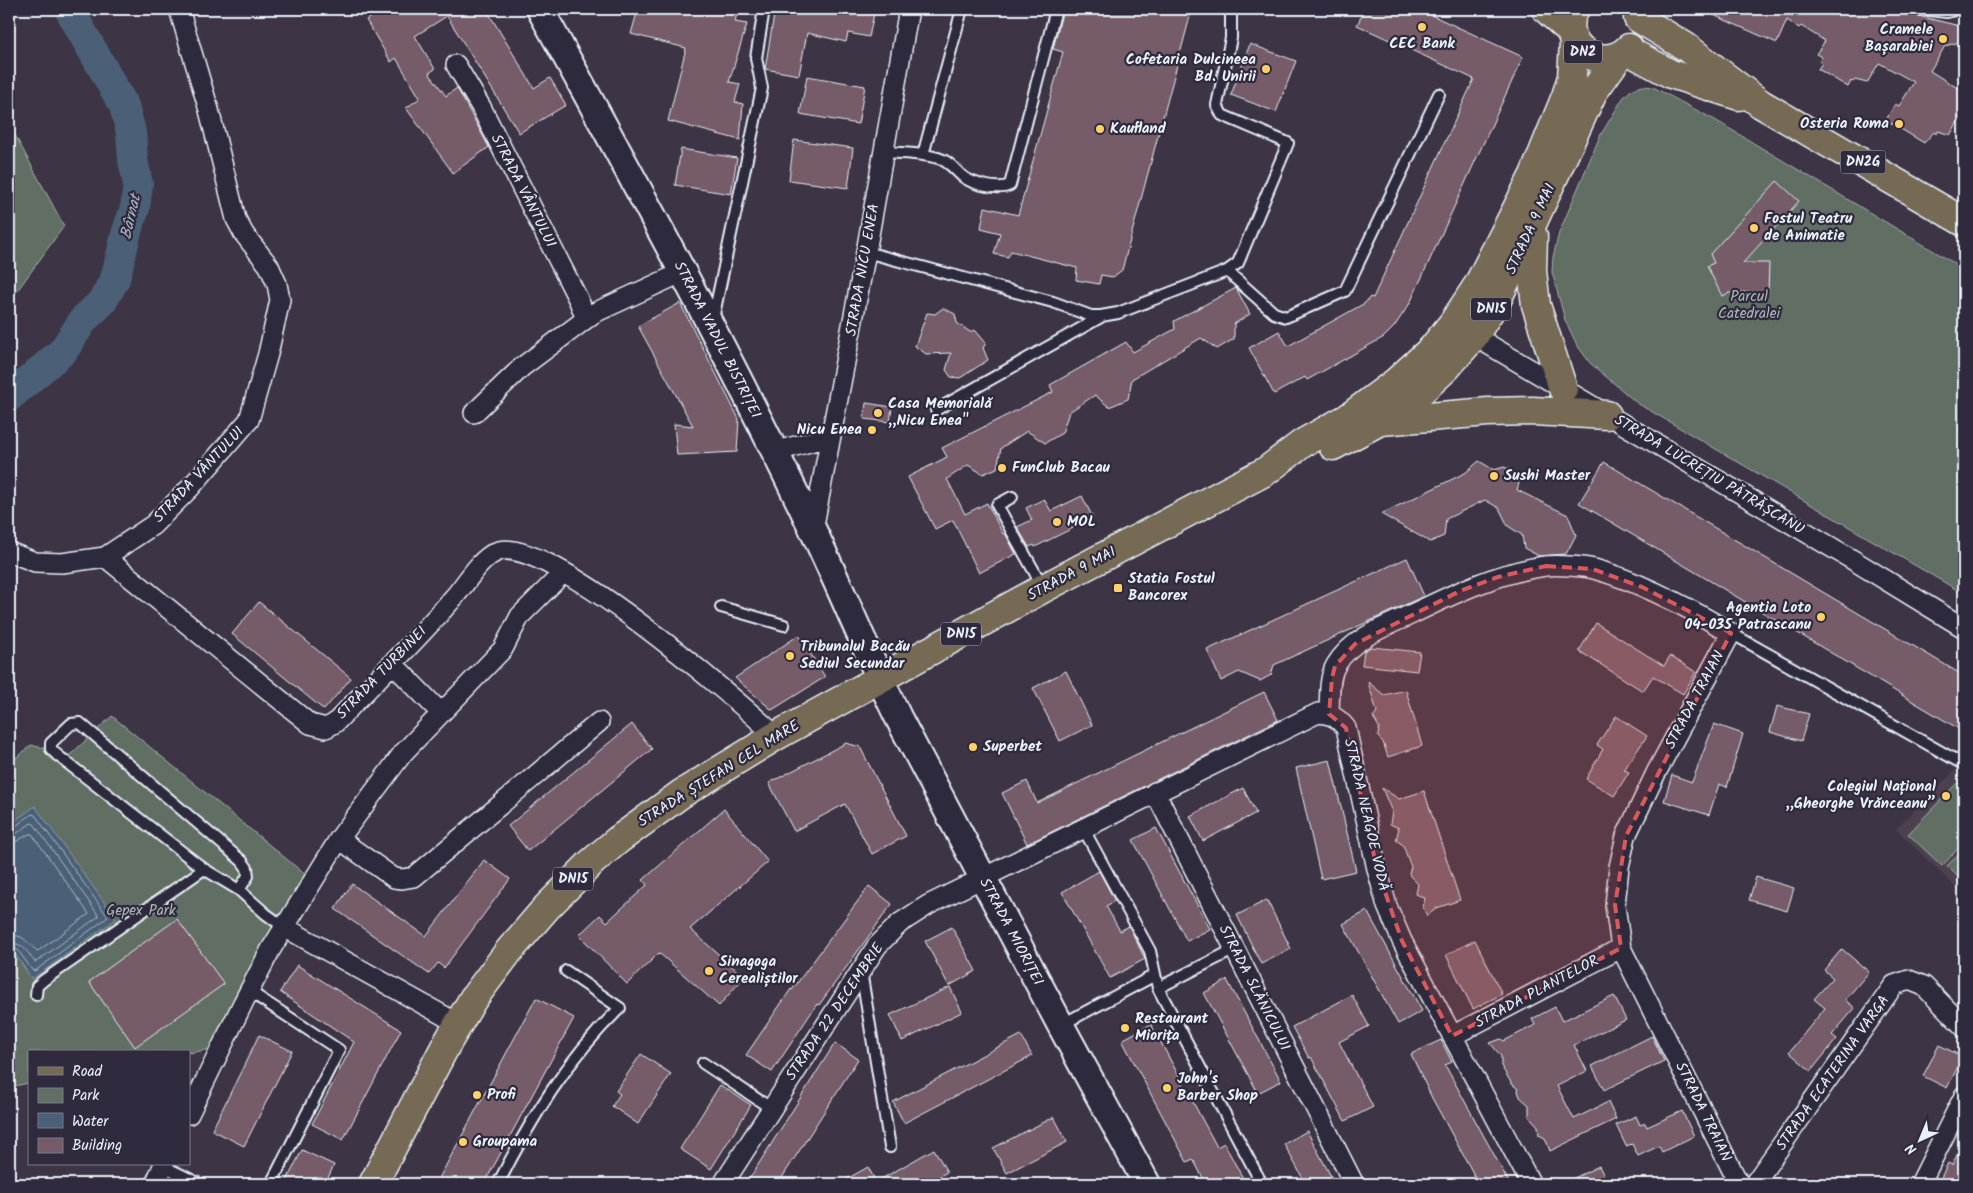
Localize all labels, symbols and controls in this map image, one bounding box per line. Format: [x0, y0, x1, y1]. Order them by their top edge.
place label: Cramele Bașarabiei [1865, 18, 1934, 59]
marker: CEC Bank [1416, 21, 1428, 33]
place label: CEC Bank [1389, 32, 1455, 56]
marker: Cramele Bașarabiei [1937, 33, 1949, 45]
road number: DN2 [1564, 41, 1602, 64]
place label: Cofetaria Dulcineea Bd. Unirii [1126, 48, 1257, 89]
marker: Cofetaria Dulcineea Bd. Unirii [1260, 63, 1272, 75]
place label: Osteria Roma [1800, 112, 1889, 136]
place label: Kaufland [1110, 117, 1167, 141]
marker: Osteria Roma [1893, 118, 1905, 130]
marker: Kaufland [1094, 123, 1106, 135]
street label: STRADA VÂNTULUI [484, 130, 562, 252]
road number: DN2G [1840, 150, 1886, 173]
street label: STRADA 9 MAI [1499, 179, 1563, 278]
water label: Bârnat [114, 189, 149, 242]
street label: STRADA NICU ENEA [840, 202, 886, 338]
place label: Fostul Teatru de Animatie [1764, 207, 1853, 248]
marker: Fostul Teatru de Animatie [1748, 222, 1760, 234]
street label: STRADA VADUL BISTRIȚEI [667, 257, 767, 423]
park label: Parcul Catedralei [1718, 285, 1781, 326]
road number: DN15 [1471, 298, 1511, 320]
place label: Casa Memorială „Nicu Enea" [888, 392, 994, 433]
marker: Casa Memorială „Nicu Enea" [872, 407, 884, 419]
street label: STRADA LUCREȚIU PĂTRĂȘCANU [1609, 408, 1809, 542]
place label: Nicu Enea [797, 418, 862, 442]
street label: STRADA VÂNTULUI [148, 421, 251, 529]
marker: Nicu Enea [866, 424, 878, 436]
place label: FunClub Bacau [1012, 456, 1111, 480]
marker: FunClub Bacau [996, 462, 1008, 474]
place label: Sushi Master [1504, 464, 1591, 488]
marker: Sushi Master [1488, 470, 1500, 482]
place label: MOL [1067, 510, 1096, 534]
marker: MOL [1051, 516, 1063, 528]
street label: STRADA 9 MAI [1023, 540, 1121, 608]
place label: Statia Fostul Bancorex [1128, 567, 1215, 608]
marker: Statia Fostul Bancorex [1112, 582, 1124, 594]
place label: Agentia Loto 04-035 Patrascanu [1685, 596, 1812, 637]
marker: Agentia Loto 04-035 Patrascanu [1815, 611, 1827, 623]
street label: STRADA TURBINEI [331, 620, 433, 725]
road number: DN15 [941, 622, 981, 646]
place label: Tribunalul Bacău Sediul Secundar [800, 635, 910, 676]
street label: STRADA TRAIAN [1659, 646, 1731, 754]
marker: Tribunalul Bacău Sediul Secundar [784, 650, 796, 662]
street label: STRADA ȘTEFAN CEL MARE [633, 714, 806, 834]
place label: Superbet [983, 735, 1042, 759]
street label: STRADA NEAGOE VODĂ [1337, 736, 1395, 894]
marker: Superbet [967, 741, 979, 753]
place label: Colegiul Național „Gheorghe Vrănceanu” [1785, 775, 1936, 816]
marker: Colegiul Național „Gheorghe Vrănceanu” [1940, 790, 1952, 802]
road number: DN15 [553, 868, 593, 891]
street label: STRADA MIORIȚEI [972, 874, 1050, 990]
park label: Gepex Park [106, 899, 177, 923]
street label: STRADA SLĂNICULUI [1212, 921, 1296, 1055]
street label: STRADA 22 DECEMBRIE [780, 937, 891, 1086]
street label: STRADA PLANTELOR [1471, 949, 1603, 1035]
place label: Sinagoga Cerealiștilor [719, 950, 798, 991]
marker: Sinagoga Cerealiștilor [703, 965, 715, 977]
street label: STRADA ECATERINA VARGA [1770, 990, 1896, 1156]
place label: Restaurant Miorița [1135, 1007, 1208, 1048]
marker: Restaurant Miorița [1119, 1022, 1131, 1034]
legend [28, 1050, 190, 1166]
street label: STRADA TRAIAN [1668, 1058, 1738, 1166]
text: Road [72, 1060, 103, 1084]
place label: John's Barber Shop [1177, 1067, 1258, 1108]
marker: John's Barber Shop [1161, 1082, 1173, 1094]
place label: Profi [487, 1083, 517, 1107]
text: Park [72, 1084, 100, 1108]
marker: Profi [471, 1089, 483, 1101]
text: Water [72, 1110, 109, 1134]
north arrow [1896, 1116, 1946, 1166]
place label: Groupama [473, 1130, 538, 1154]
text: Building [72, 1134, 122, 1158]
marker: Groupama [457, 1136, 469, 1148]
text: N [1901, 1138, 1922, 1160]

